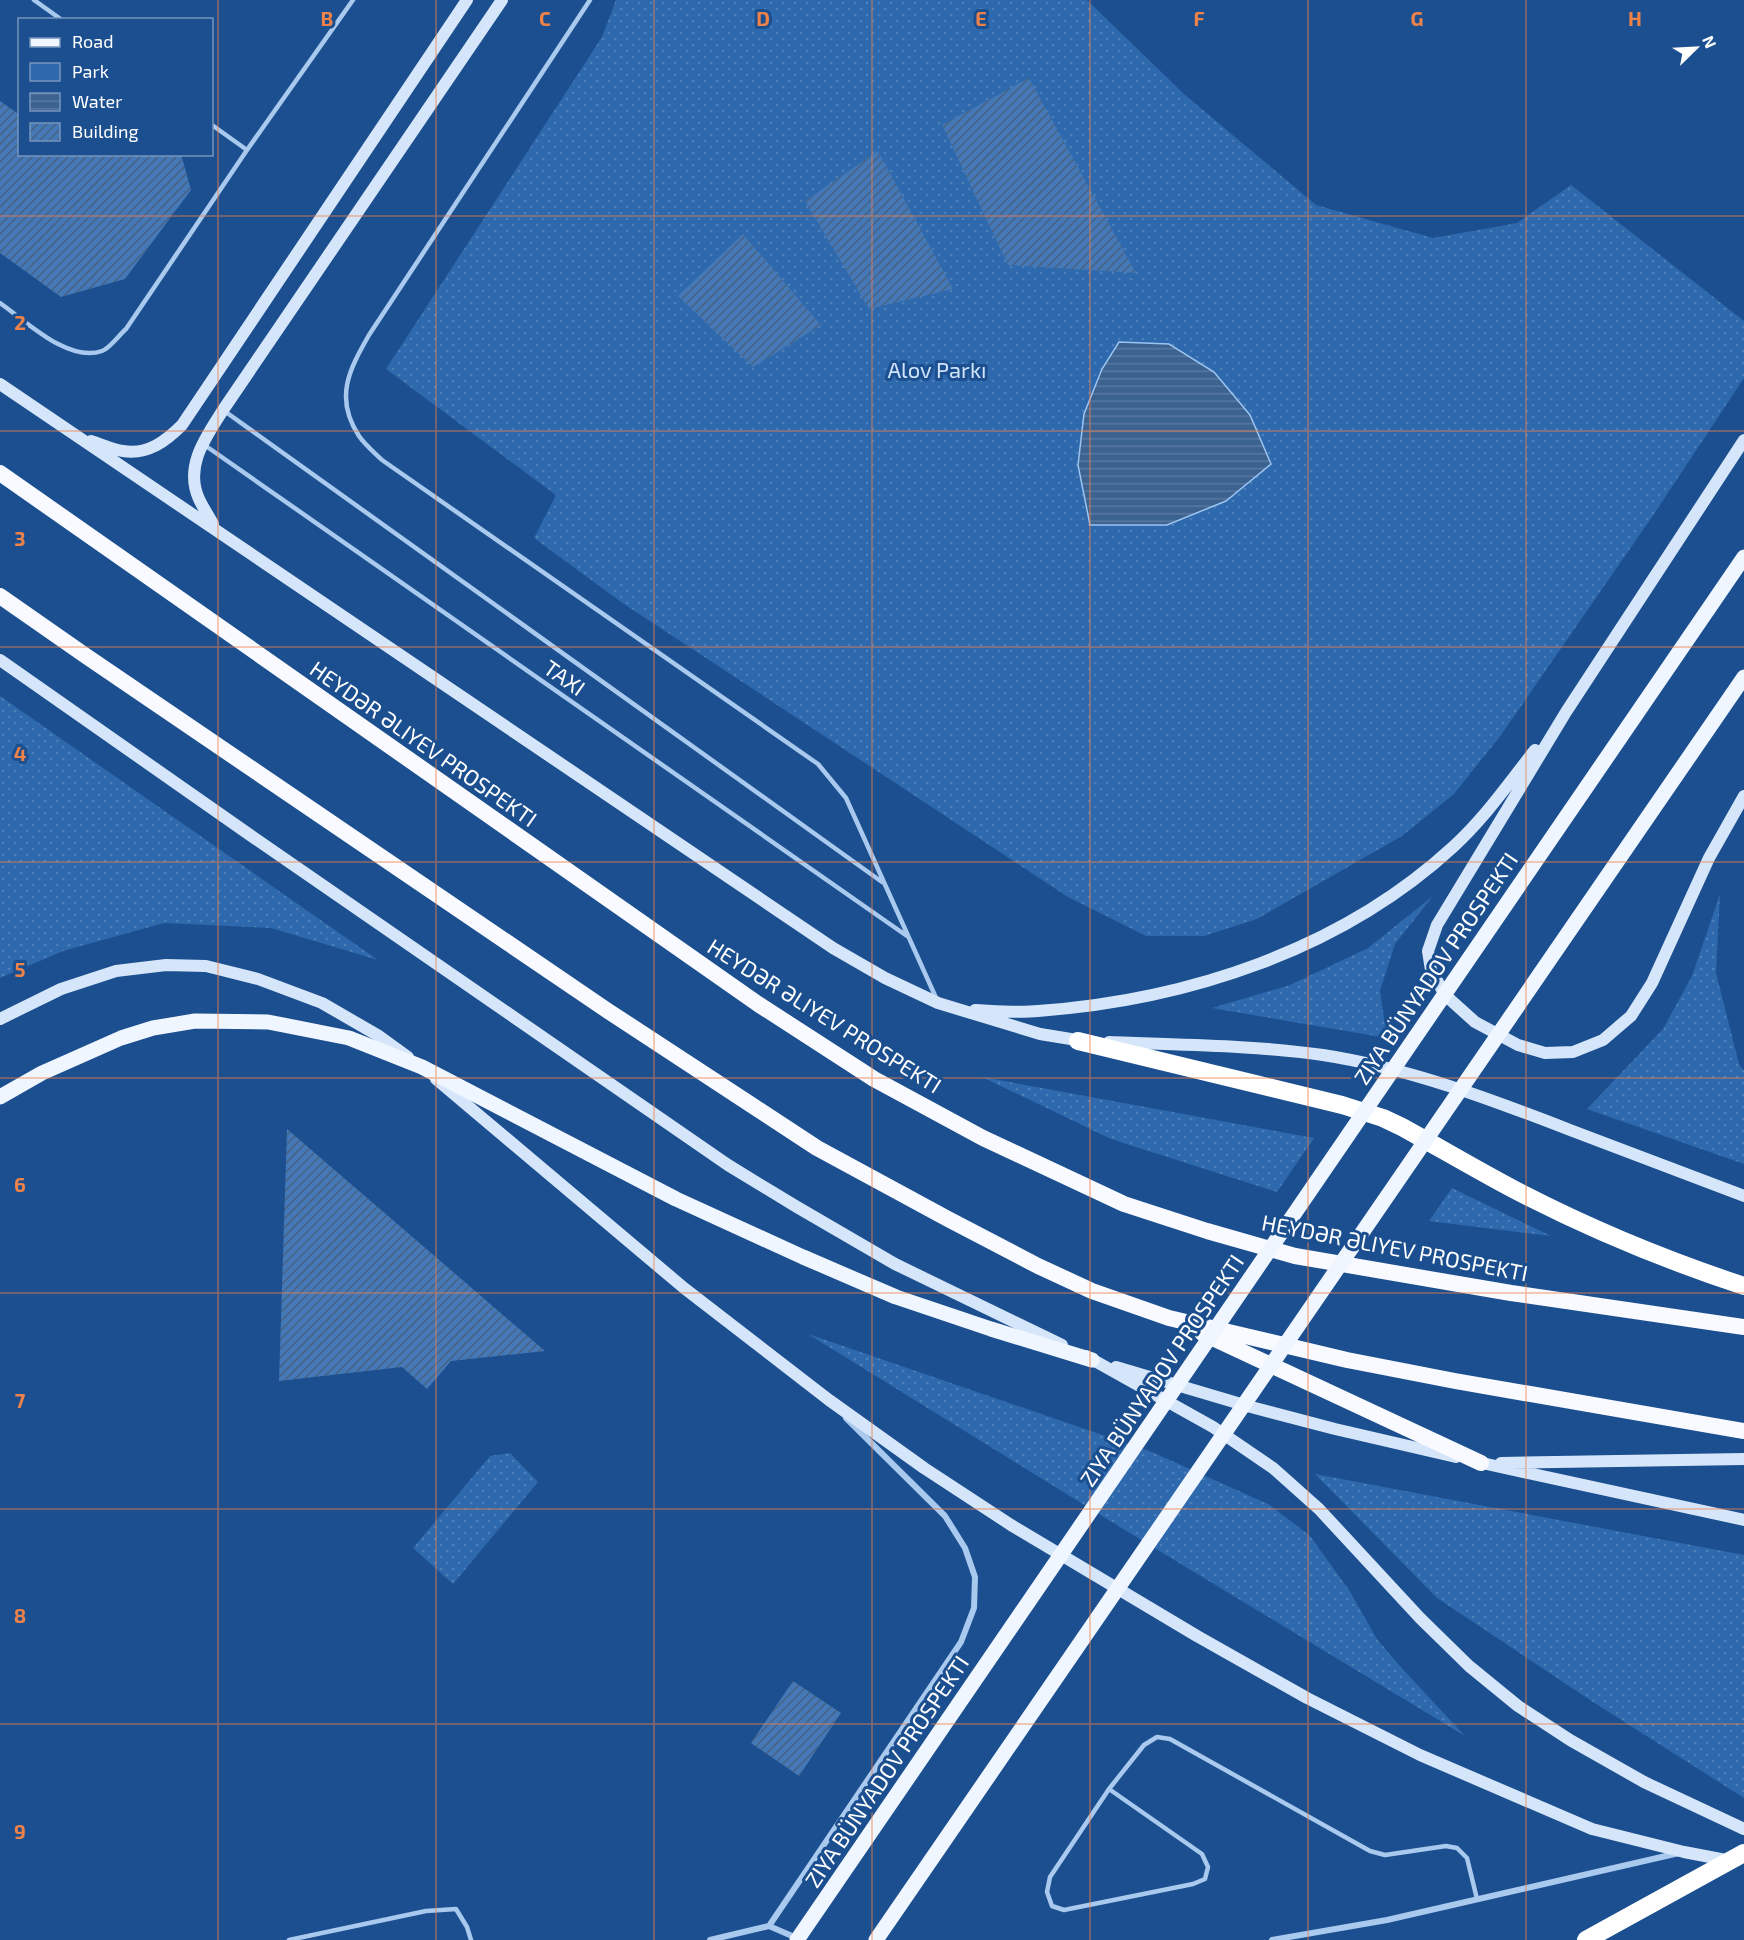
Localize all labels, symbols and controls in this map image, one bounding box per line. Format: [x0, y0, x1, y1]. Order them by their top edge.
text: B [321, 6, 333, 30]
text: C [539, 6, 551, 30]
text: D [756, 6, 770, 30]
text: E [975, 6, 987, 30]
text: F [1193, 6, 1205, 30]
text: G [1411, 6, 1423, 30]
text: H [1628, 6, 1642, 30]
legend [18, 18, 213, 156]
north arrow [1666, 18, 1726, 78]
text: Road [72, 30, 113, 52]
text: N [1699, 33, 1721, 51]
text: Park [72, 60, 109, 82]
text: Water [72, 90, 122, 112]
text: Building [72, 120, 139, 142]
text: 2 [14, 310, 26, 334]
park label: Alov Parkı [887, 356, 987, 382]
text: 3 [14, 526, 26, 550]
street label: TAXI [539, 654, 591, 700]
street label: HEYDƏR ƏLIYEV PROSPEKTI [306, 655, 542, 831]
text: 4 [14, 741, 27, 765]
street label: ZIYA BÜNYADOV PROSPEKTI [1348, 847, 1522, 1089]
street label: HEYDƏR ƏLIYEV PROSPEKTI [703, 932, 947, 1098]
text: 5 [14, 957, 26, 981]
text: 6 [14, 1172, 26, 1196]
street label: HEYDƏR ƏLIYEV PROSPEKTI [1260, 1208, 1530, 1286]
street label: ZIYA BÜNYADOV PROSPEKTI [1074, 1249, 1248, 1491]
text: 7 [15, 1388, 26, 1412]
text: 8 [14, 1603, 26, 1627]
street label: ZIYA BÜNYADOV PROSPEKTI [799, 1650, 973, 1892]
text: 9 [14, 1819, 26, 1843]

